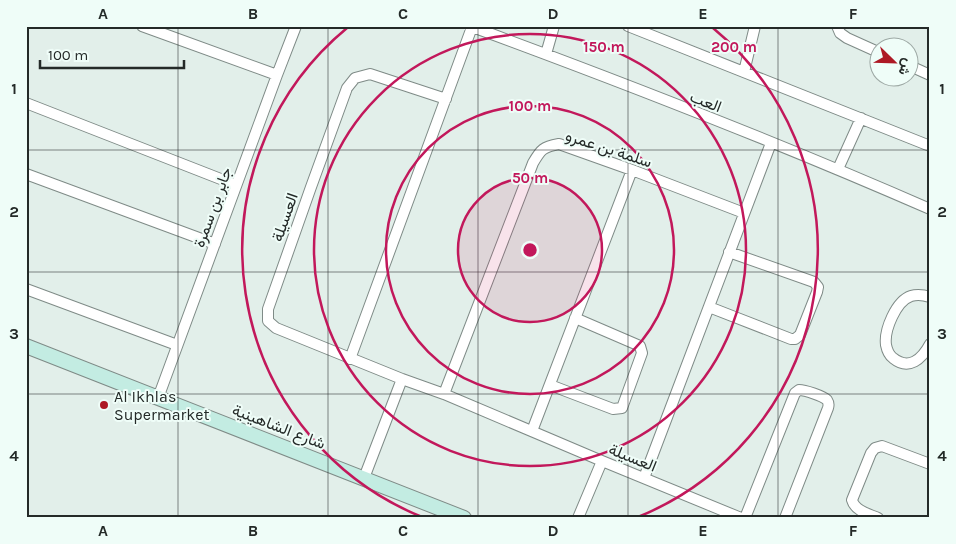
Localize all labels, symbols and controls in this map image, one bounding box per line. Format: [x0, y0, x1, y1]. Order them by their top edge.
text: A [98, 4, 108, 23]
text: B [248, 4, 258, 23]
text: C [398, 4, 408, 23]
text: D [548, 4, 559, 23]
text: E [698, 4, 708, 23]
text: F [849, 4, 858, 23]
scale bar [40, 38, 184, 70]
text: 150 m [583, 38, 625, 56]
text: 200 m [711, 38, 757, 56]
north arrow [868, 38, 918, 88]
text: 100 m [48, 46, 88, 64]
text: ش [894, 56, 917, 78]
text: 1 [11, 79, 17, 98]
text: 1 [939, 79, 945, 98]
street label: العب [687, 87, 724, 116]
text: 100 m [509, 97, 551, 115]
street label: سلمة بن عمرو [563, 126, 654, 172]
street label: جابر بن سمرة [189, 164, 237, 250]
text: 50 m [512, 169, 548, 187]
street label: العسيلة [267, 190, 302, 244]
text: 2 [9, 202, 19, 221]
text: 2 [937, 202, 947, 221]
centre of rings [521, 241, 539, 259]
text: 3 [9, 324, 19, 343]
text: 3 [937, 324, 947, 343]
place label: Al Ikhlas Supermarket [114, 387, 210, 424]
marker: Al Ikhlas Supermarket [98, 399, 110, 411]
street label: شارع الشاهينية [229, 400, 328, 455]
street label: العسيلة [606, 439, 660, 476]
text: 4 [9, 446, 19, 465]
text: 4 [937, 446, 947, 465]
text: A [98, 521, 108, 540]
text: B [248, 521, 258, 540]
text: C [398, 521, 408, 540]
text: D [548, 521, 559, 540]
text: E [698, 521, 708, 540]
text: F [849, 521, 858, 540]

